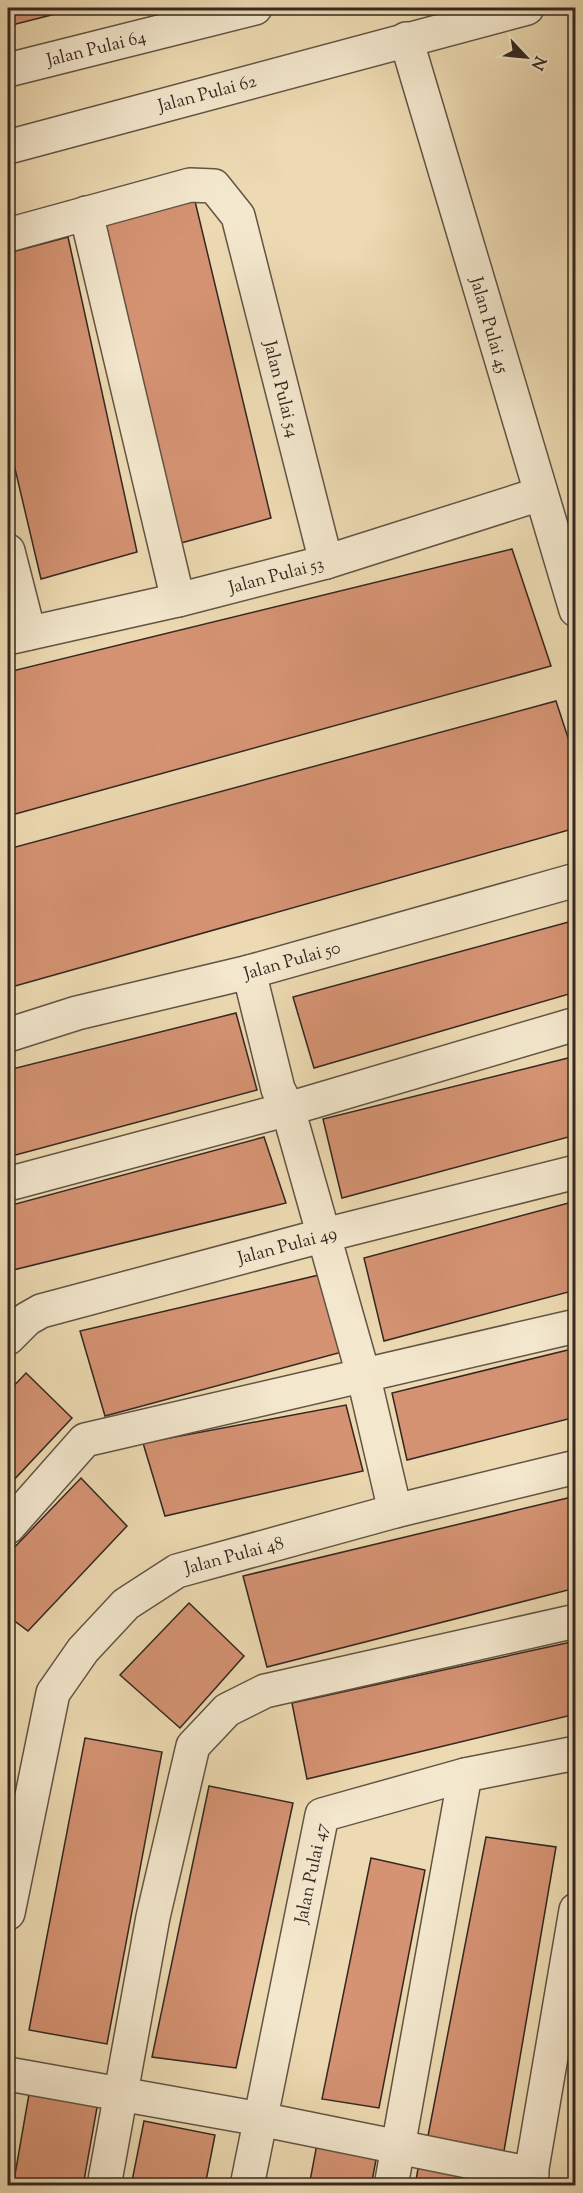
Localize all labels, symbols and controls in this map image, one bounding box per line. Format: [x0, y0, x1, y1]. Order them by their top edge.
street label: Jalan Pulai 64 [43, 25, 149, 75]
north arrow [496, 27, 556, 87]
text: N [524, 52, 550, 73]
street label: Jalan Pulai 62 [154, 69, 260, 121]
street label: Jalan Pulai 45 [462, 273, 514, 377]
street label: Jalan Pulai 54 [255, 337, 305, 441]
street label: Jalan Pulai 53 [225, 552, 327, 602]
street label: Jalan Pulai 50 [240, 936, 344, 988]
street label: Jalan Pulai 49 [234, 1221, 340, 1273]
street label: Jalan Pulai 48 [181, 1531, 287, 1583]
street label: Jalan Pulai 47 [289, 1821, 336, 1927]

